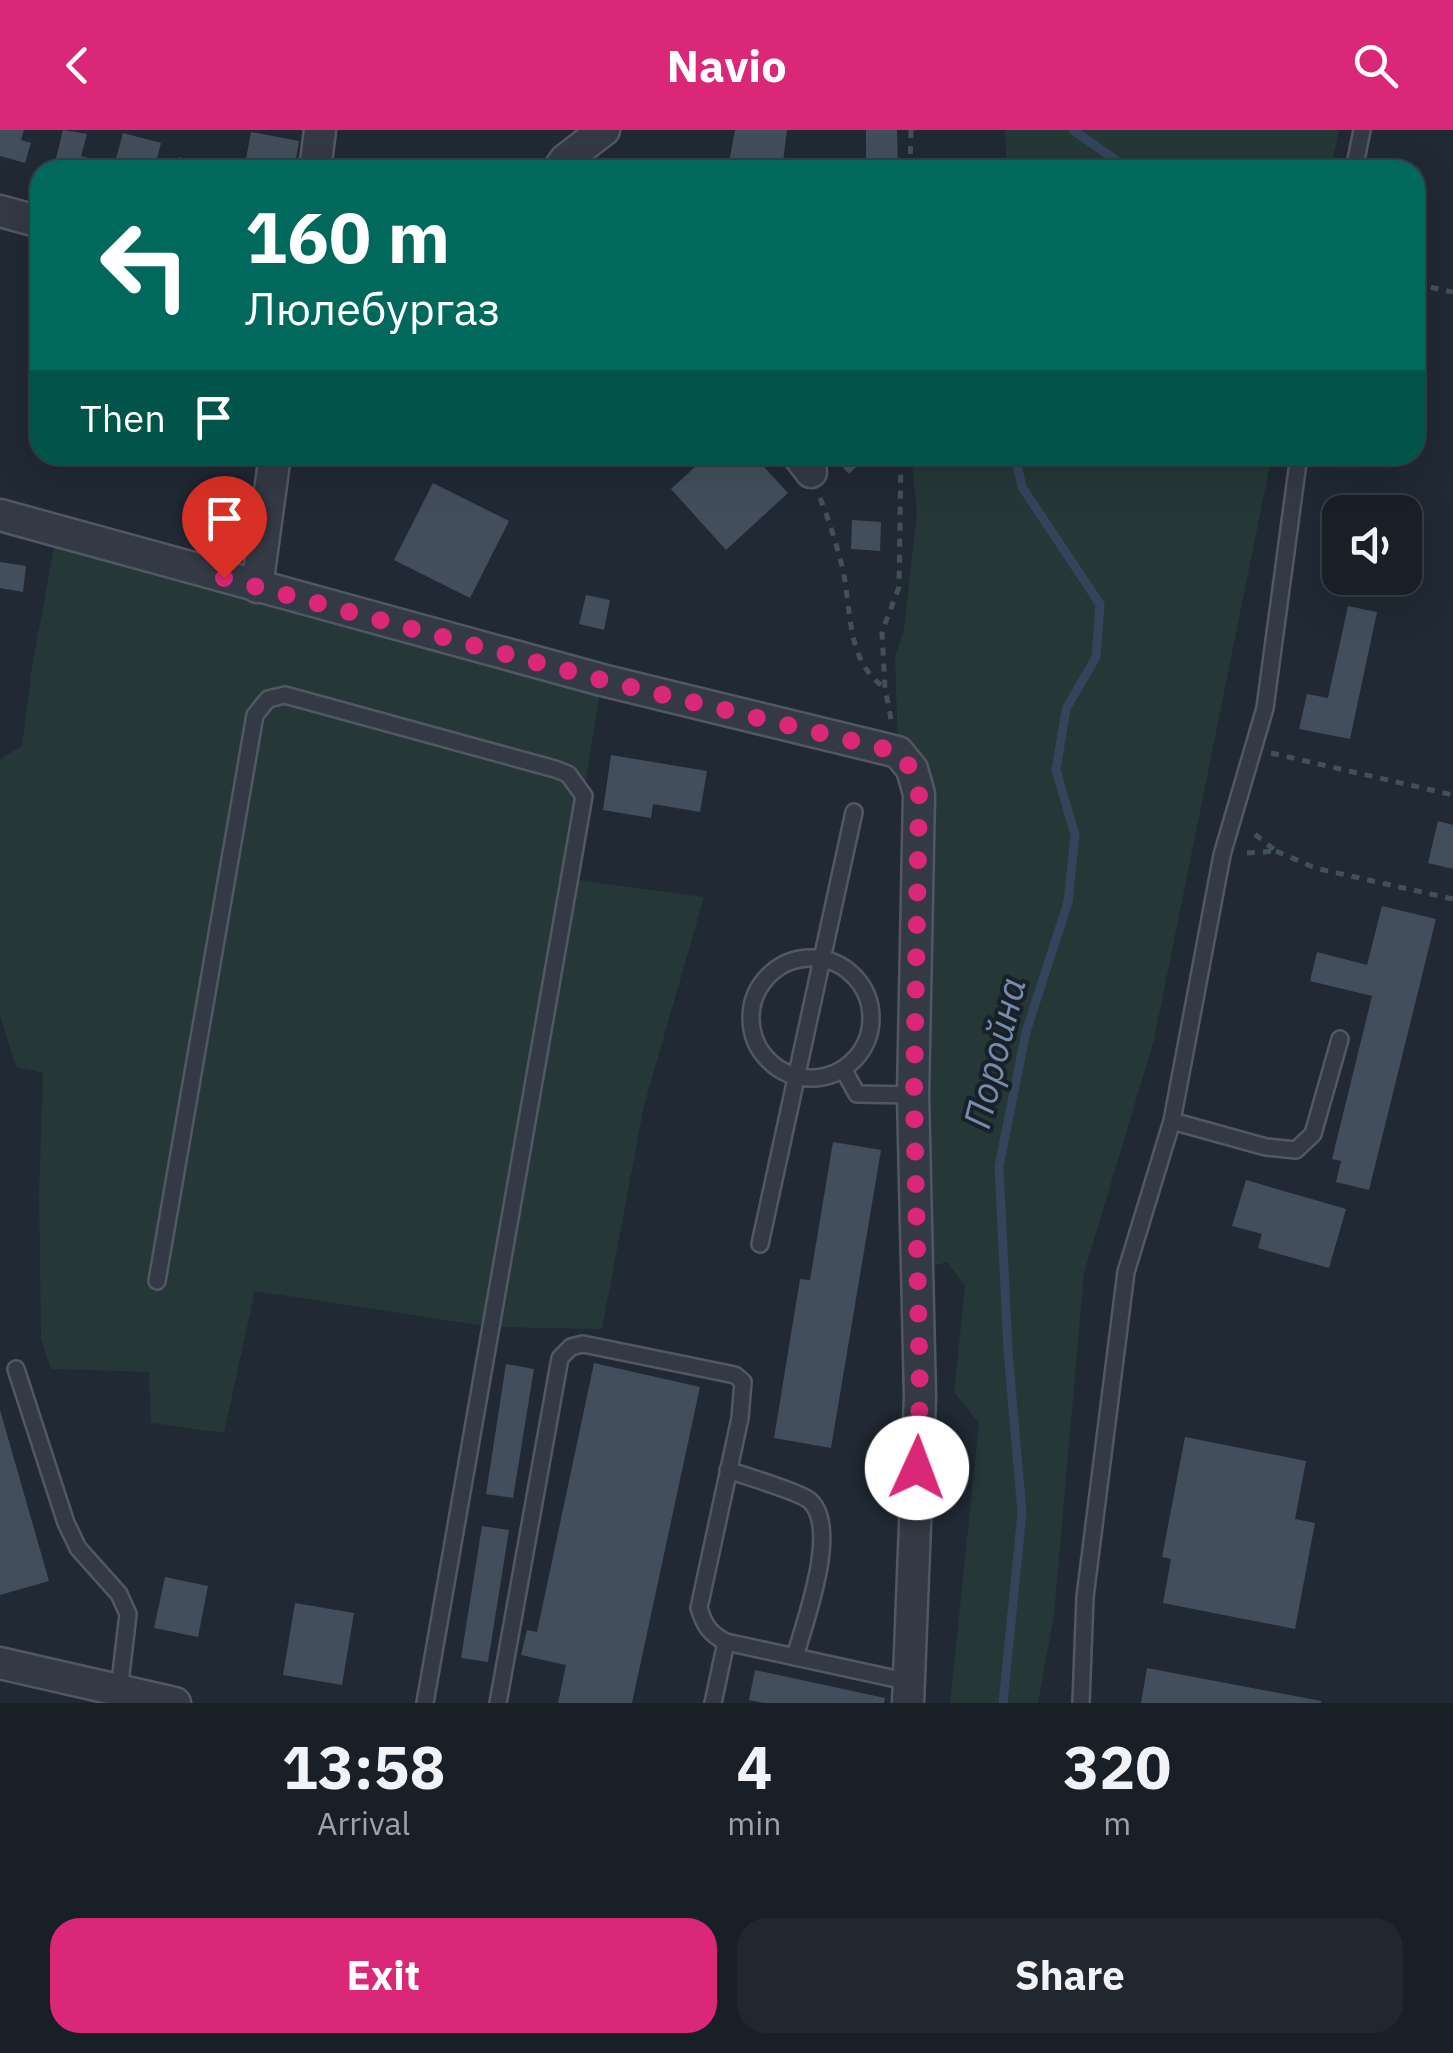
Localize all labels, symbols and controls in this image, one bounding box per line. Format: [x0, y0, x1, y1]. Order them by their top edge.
text: Navio [666, 36, 787, 94]
icon: back [50, 38, 105, 93]
icon: search [1348, 38, 1403, 93]
text: 160 m [245, 191, 450, 282]
icon: left [80, 200, 210, 330]
text: Люлебургаз [245, 279, 500, 337]
icon: arrive [186, 390, 241, 445]
text: Then [80, 393, 166, 442]
pin [182, 476, 267, 579]
icon: arrive [197, 491, 252, 546]
map controls [1322, 495, 1422, 595]
button: sound [1322, 495, 1422, 595]
water label: Поройна [951, 972, 1036, 1133]
position arrow [865, 1416, 969, 1520]
text: 13:58 [282, 1727, 446, 1806]
text: 4 [736, 1727, 772, 1806]
text: 320 [1063, 1727, 1171, 1806]
text: Arrival [317, 1802, 410, 1844]
text: min [727, 1802, 781, 1844]
text: m [1103, 1802, 1131, 1844]
button: Exit [50, 1918, 717, 2033]
button: Share [737, 1918, 1403, 2033]

